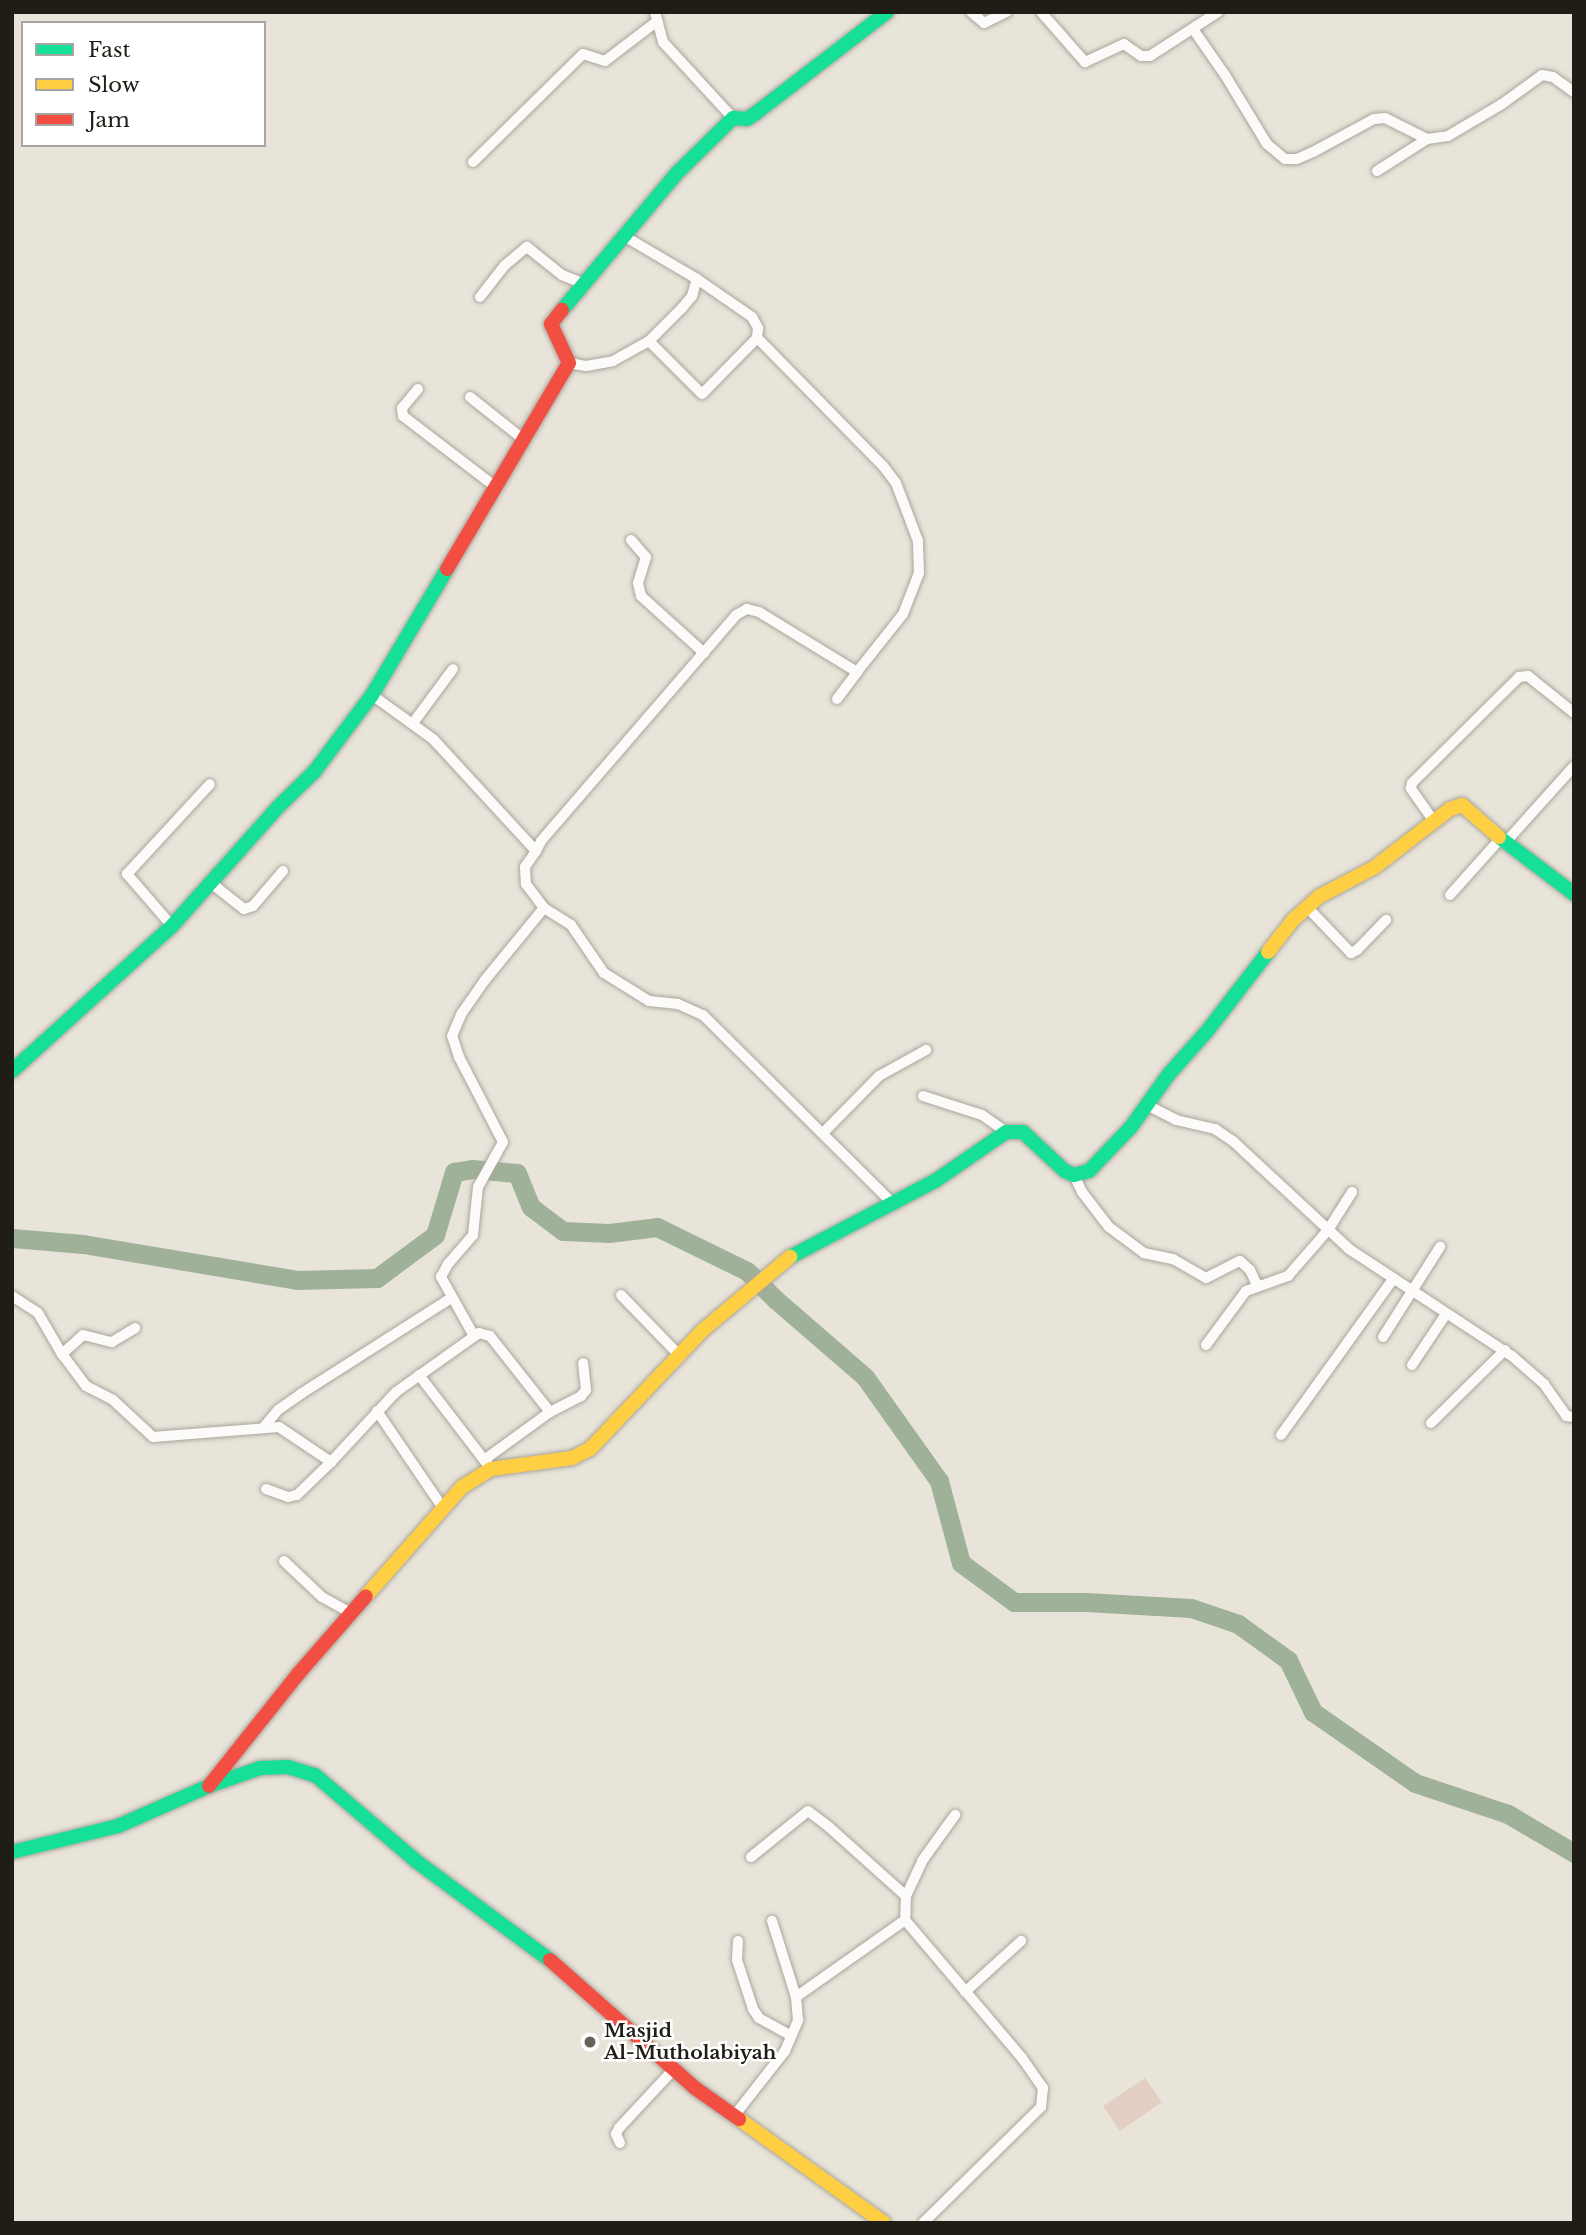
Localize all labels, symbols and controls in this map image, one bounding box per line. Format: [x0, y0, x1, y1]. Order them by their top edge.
legend [21, 21, 266, 147]
text: Fast [88, 37, 130, 63]
text: Slow [88, 72, 140, 98]
text: Jam [88, 107, 130, 133]
place label: Masjid Al-Mutholabiyah [604, 2020, 776, 2064]
marker: Masjid Al-Mutholabiyah [582, 2034, 598, 2050]

